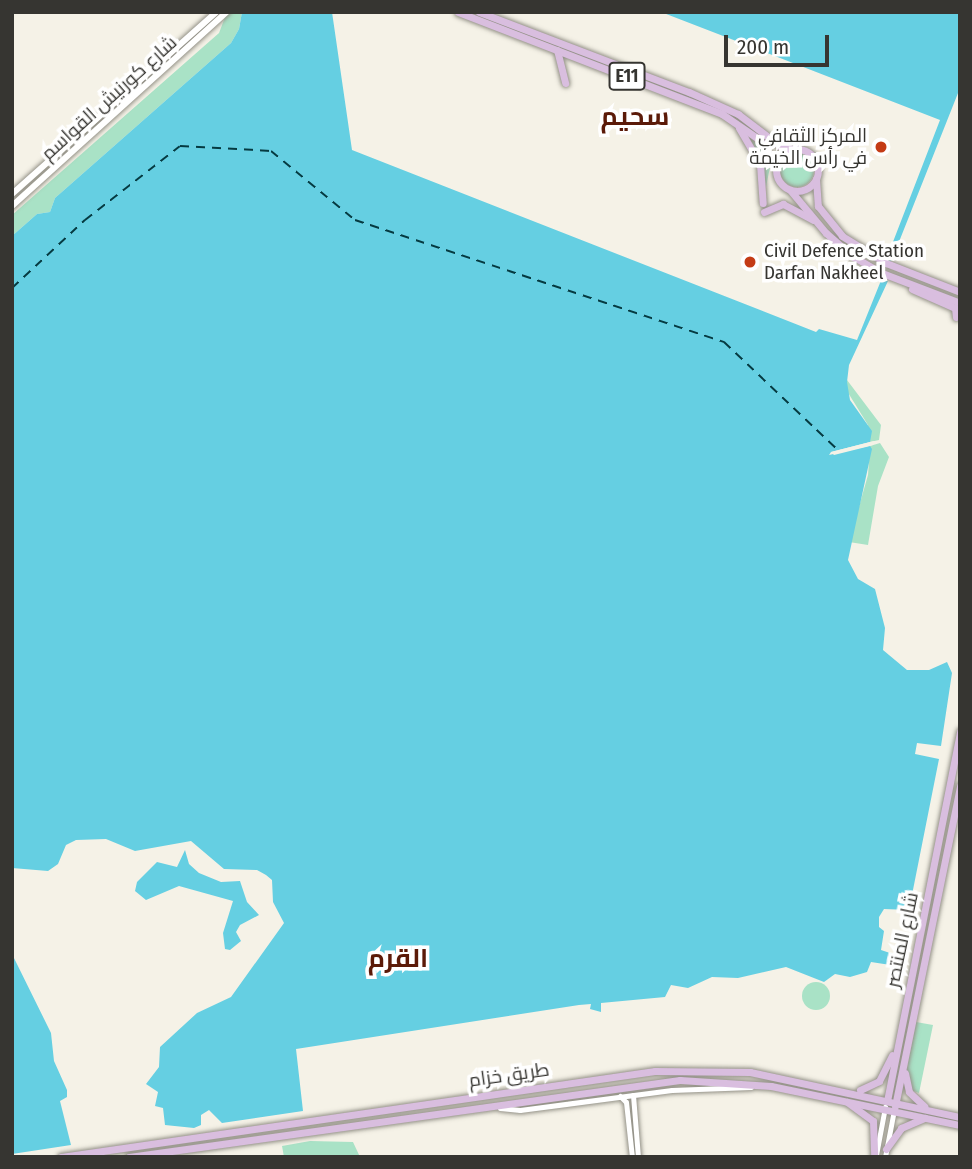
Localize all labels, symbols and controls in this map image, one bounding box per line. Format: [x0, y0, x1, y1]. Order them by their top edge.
scale bar [727, 21, 832, 65]
street label: شارع كورنيش القواسم [36, 31, 182, 165]
text: 200 m [737, 34, 789, 60]
road number: E11 [608, 62, 646, 90]
district label: سحيم [601, 101, 669, 133]
place label: المركز الثقافي في رأس الخيمة [749, 125, 867, 169]
marker: المركز الثقافي في رأس الخيمة [873, 139, 889, 155]
place label: Civil Defence Station Darfan Nakheel [764, 240, 924, 284]
marker: Civil Defence Station Darfan Nakheel [742, 254, 758, 270]
street label: شارع المنتصر [881, 890, 923, 990]
district label: القرم [368, 943, 428, 975]
street label: طريق خزام [467, 1058, 551, 1092]

